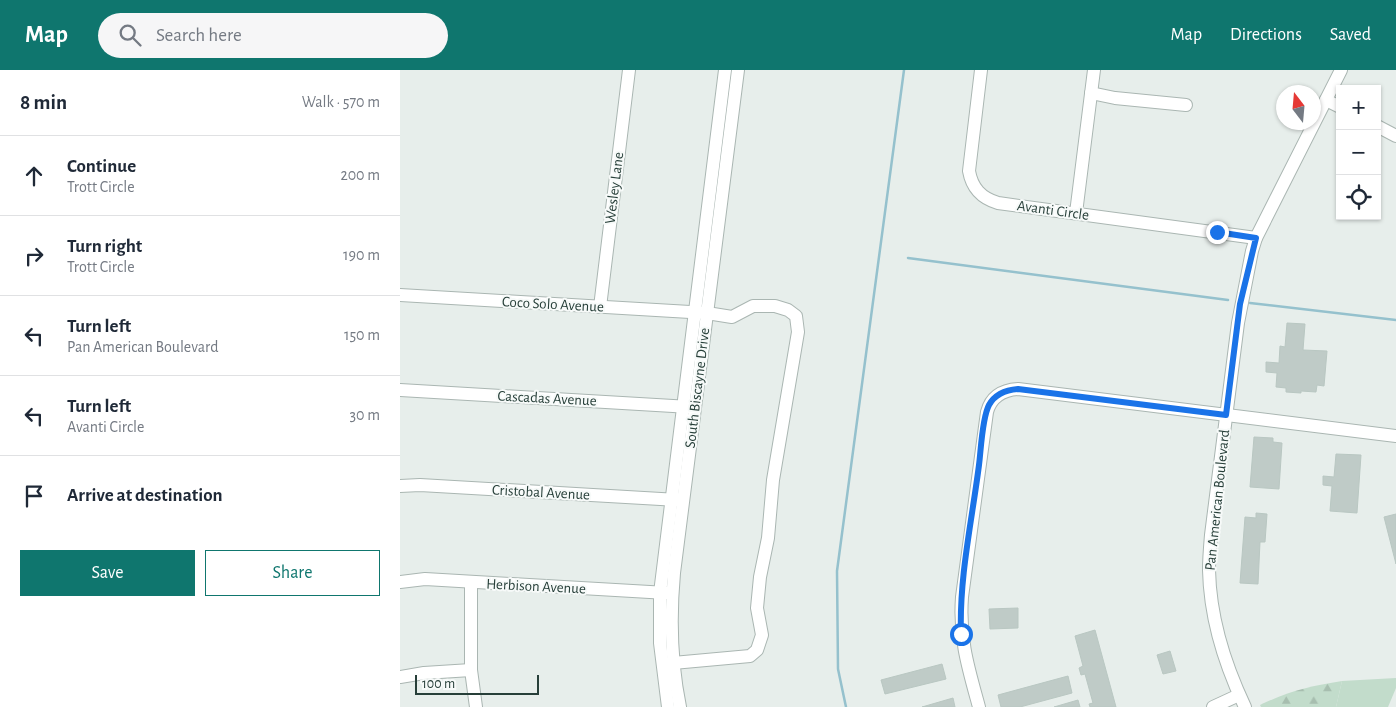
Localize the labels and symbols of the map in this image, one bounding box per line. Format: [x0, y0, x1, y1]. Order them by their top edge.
north arrow [1276, 85, 1321, 130]
street label: Wesley Lane [603, 151, 626, 225]
street label: Avanti Circle [1016, 198, 1090, 223]
route end [1206, 221, 1229, 244]
street label: Coco Solo Avenue [502, 294, 604, 315]
street label: South Biscayne Drive [683, 327, 712, 449]
street label: Cascadas Avenue [497, 388, 597, 409]
street label: Pan American Boulevard [1203, 428, 1232, 571]
street label: Cristobal Avenue [492, 482, 590, 503]
street label: Herbison Avenue [486, 576, 586, 597]
route start [950, 623, 973, 646]
scale bar [415, 672, 539, 695]

